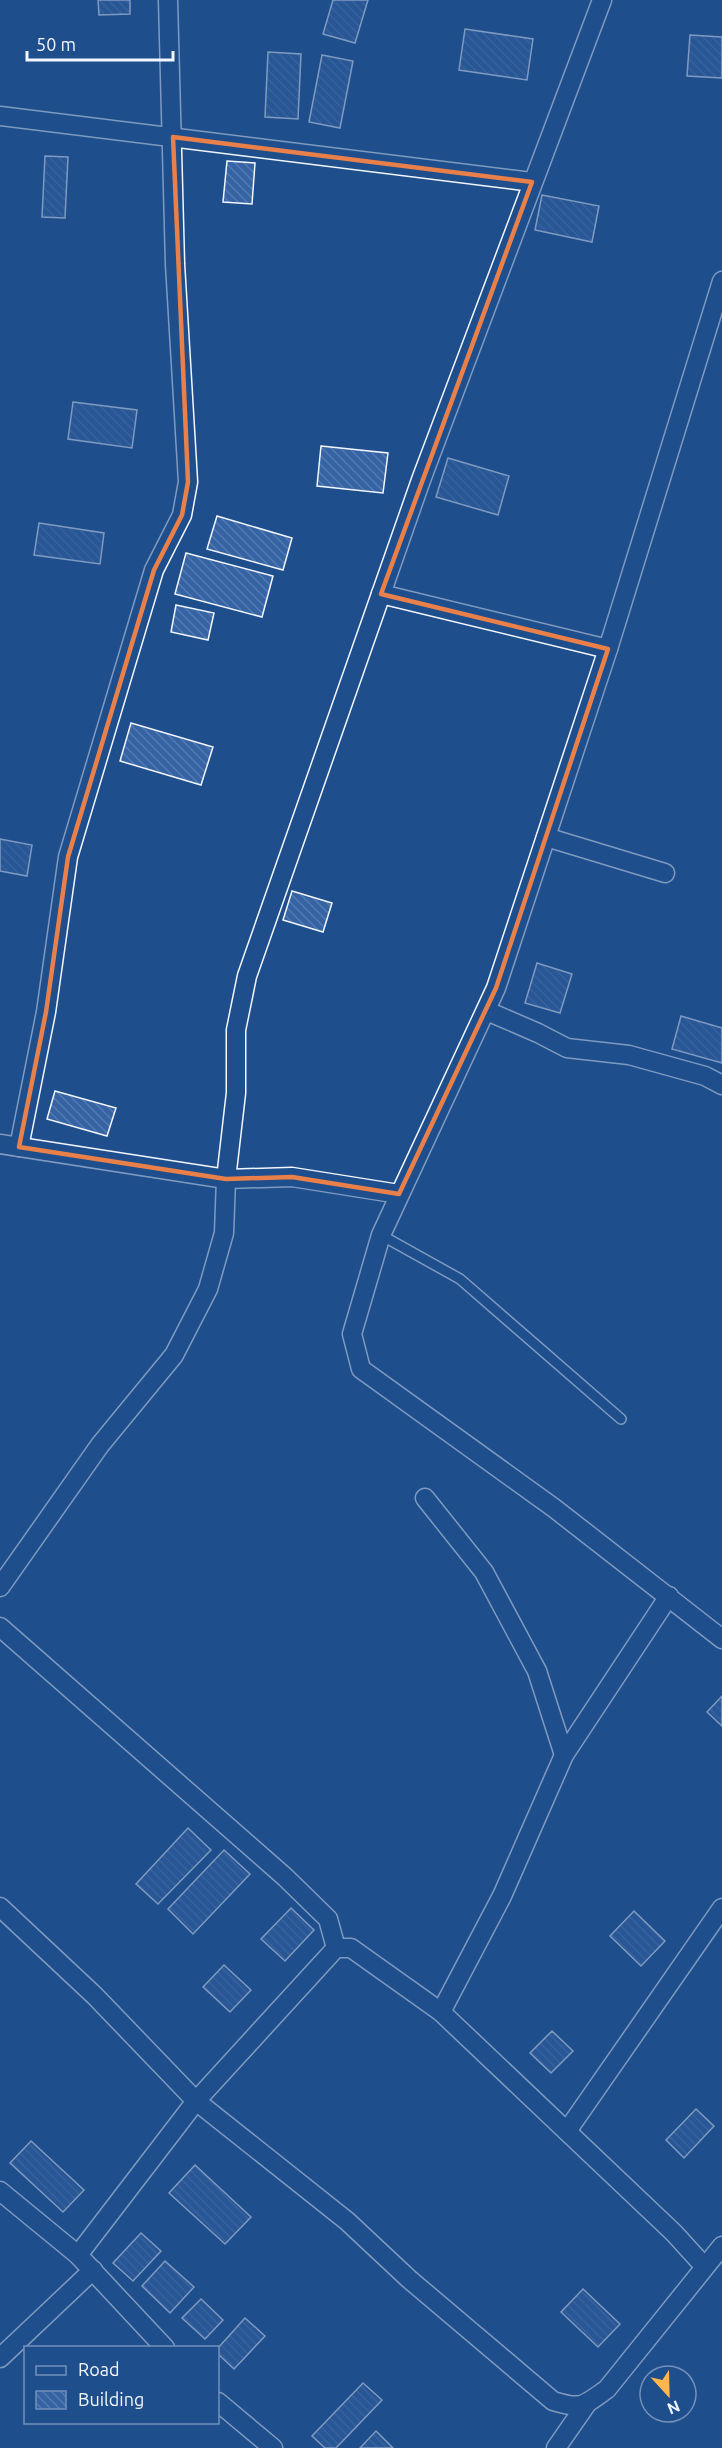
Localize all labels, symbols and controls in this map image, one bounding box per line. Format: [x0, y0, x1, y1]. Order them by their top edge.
scale bar [27, 24, 172, 62]
text: 50 m [36, 34, 76, 54]
legend [24, 2346, 219, 2424]
text: Road [78, 2359, 120, 2379]
north arrow [638, 2364, 698, 2424]
text: Building [78, 2389, 144, 2409]
text: N [665, 2397, 683, 2418]

